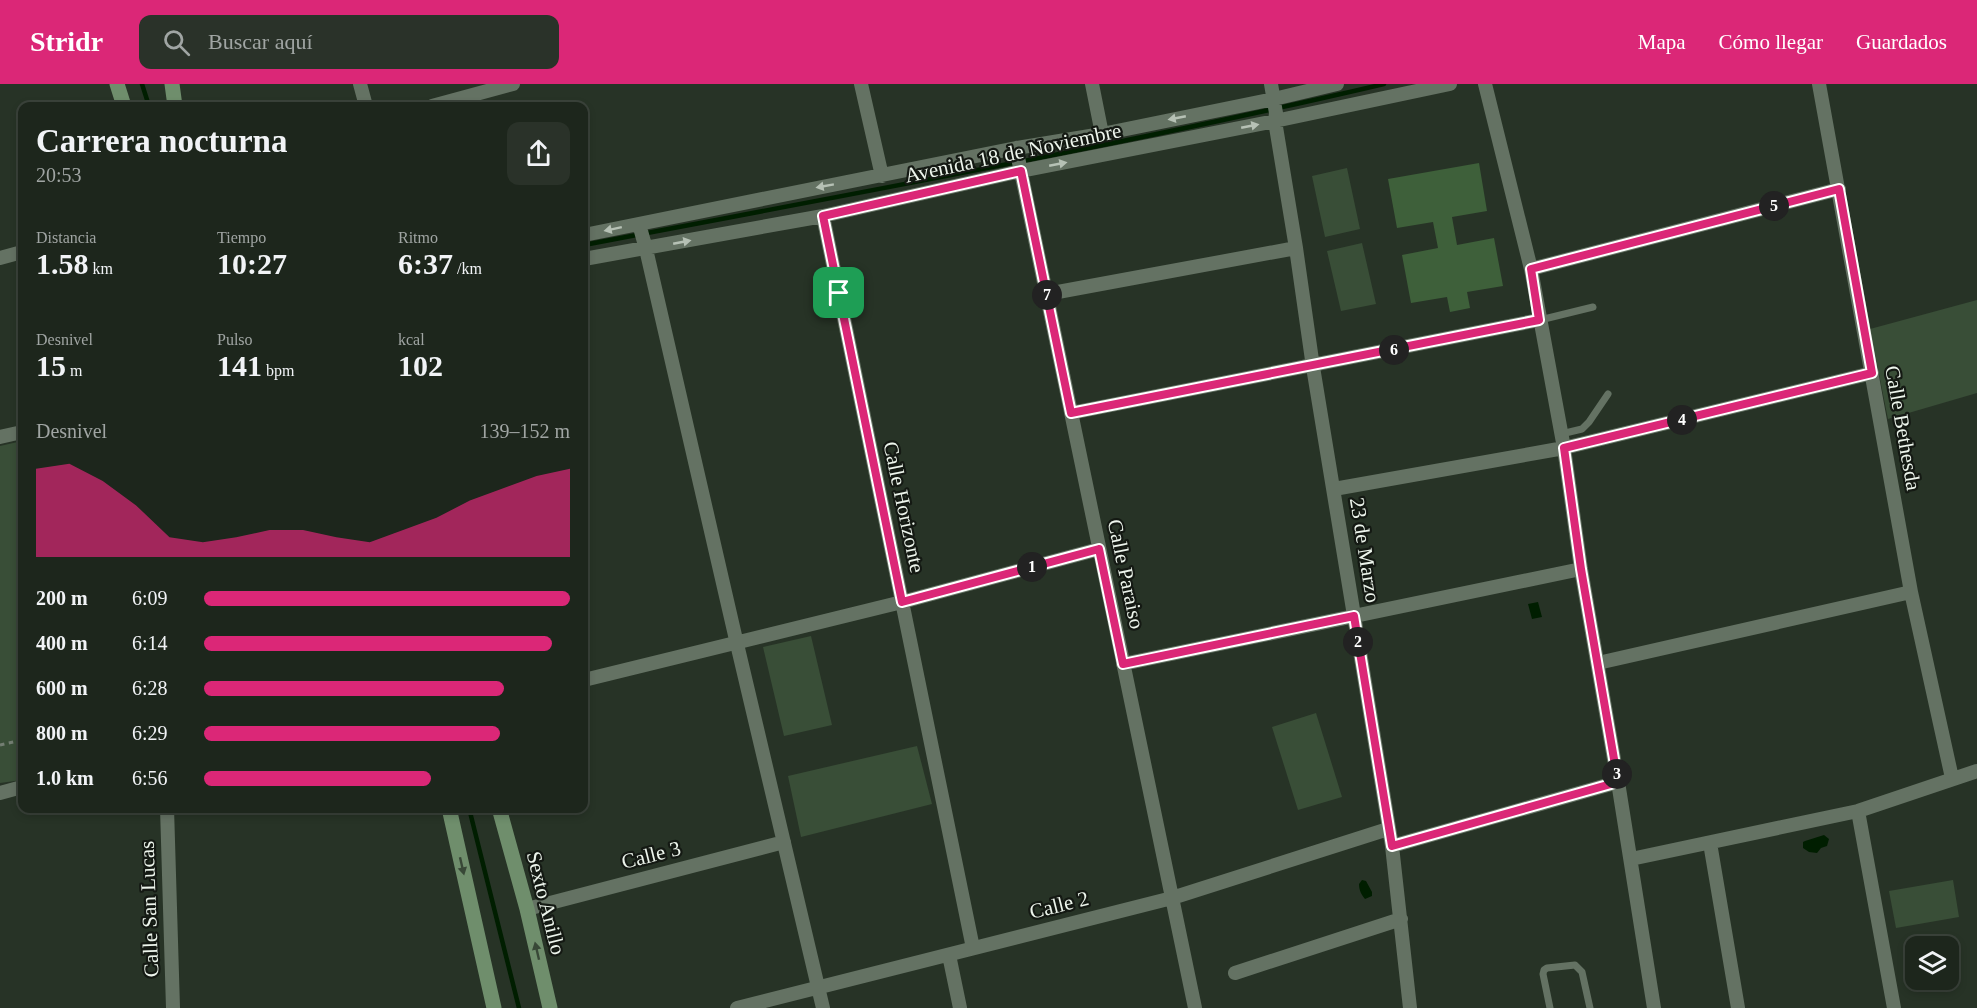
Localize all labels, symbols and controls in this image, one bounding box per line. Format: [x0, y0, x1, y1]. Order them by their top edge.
search box [139, 15, 559, 69]
text: Stridr [30, 26, 103, 57]
icon: search [160, 26, 193, 59]
text: Buscar aquí [208, 29, 313, 54]
text: Mapa [1638, 30, 1686, 54]
text: Cómo llegar [1719, 30, 1823, 54]
text: Guardados [1856, 30, 1947, 54]
one-way arrow [1168, 114, 1186, 124]
street label: Avenida 18 de Noviembre [903, 118, 1123, 188]
one-way arrow [1240, 121, 1259, 130]
button: share [507, 122, 570, 185]
text: Carrera nocturna [36, 123, 287, 159]
one-way arrow [1049, 159, 1068, 168]
text: 20:53 [36, 164, 82, 186]
one-way arrow [815, 182, 834, 191]
pin: 5 [1759, 191, 1789, 221]
text: 5 [1770, 197, 1778, 214]
one-way arrow [603, 225, 622, 234]
text: Distancia [36, 229, 96, 246]
text: Tiempo [217, 229, 266, 246]
text: Ritmo [398, 229, 438, 246]
one-way arrow [673, 237, 692, 246]
text: 1.58 [36, 247, 89, 280]
text: 10:27 [217, 247, 287, 280]
text: 6:37 [398, 247, 453, 280]
text: km [89, 260, 113, 277]
text: /km [453, 260, 482, 277]
pin [813, 267, 864, 318]
icon: arrive [822, 276, 855, 309]
pin: 7 [1032, 280, 1062, 310]
text: 7 [1043, 286, 1051, 303]
text: Desnivel [36, 331, 93, 348]
text: Pulso [217, 331, 253, 348]
text: kcal [398, 331, 425, 348]
pin: 6 [1379, 335, 1409, 365]
text: 6 [1390, 341, 1398, 358]
text: 15 [36, 349, 66, 382]
text: 141 [217, 349, 262, 382]
text: 102 [398, 349, 443, 382]
text: m [66, 362, 82, 379]
text: bpm [262, 362, 294, 379]
street label: Calle Bethesda [1880, 364, 1926, 493]
pin: 4 [1667, 405, 1697, 435]
text: 4 [1678, 411, 1686, 428]
text: Desnivel [36, 420, 107, 442]
text: 139–152 m [479, 420, 570, 442]
street label: Calle Horizonte [878, 439, 930, 575]
street label: 23 de Marzo [1345, 496, 1385, 604]
street label: Calle Paraiso [1103, 517, 1149, 631]
pin: 1 [1017, 552, 1047, 582]
text: 1 [1028, 558, 1036, 575]
text: 200 m [36, 587, 88, 609]
text: 6:09 [132, 587, 168, 609]
pin: 2 [1343, 627, 1373, 657]
text: 400 m [36, 632, 88, 654]
text: 6:14 [132, 632, 168, 654]
text: 2 [1354, 633, 1362, 650]
text: 600 m [36, 677, 88, 699]
text: 6:28 [132, 677, 168, 699]
text: 800 m [36, 722, 88, 744]
text: 6:29 [132, 722, 168, 744]
pin: 3 [1602, 759, 1632, 789]
text: 3 [1613, 765, 1621, 782]
text: 1.0 km [36, 767, 94, 789]
text: 6:56 [132, 767, 168, 789]
street label: Calle 3 [619, 836, 683, 874]
street label: Calle San Lucas [135, 840, 163, 978]
street label: Sexto Anillo [522, 849, 570, 957]
one-way arrow [458, 856, 467, 875]
street label: Calle 2 [1027, 886, 1091, 924]
map controls [1905, 936, 1959, 990]
button: layers [1905, 936, 1959, 990]
one-way arrow [531, 942, 541, 960]

